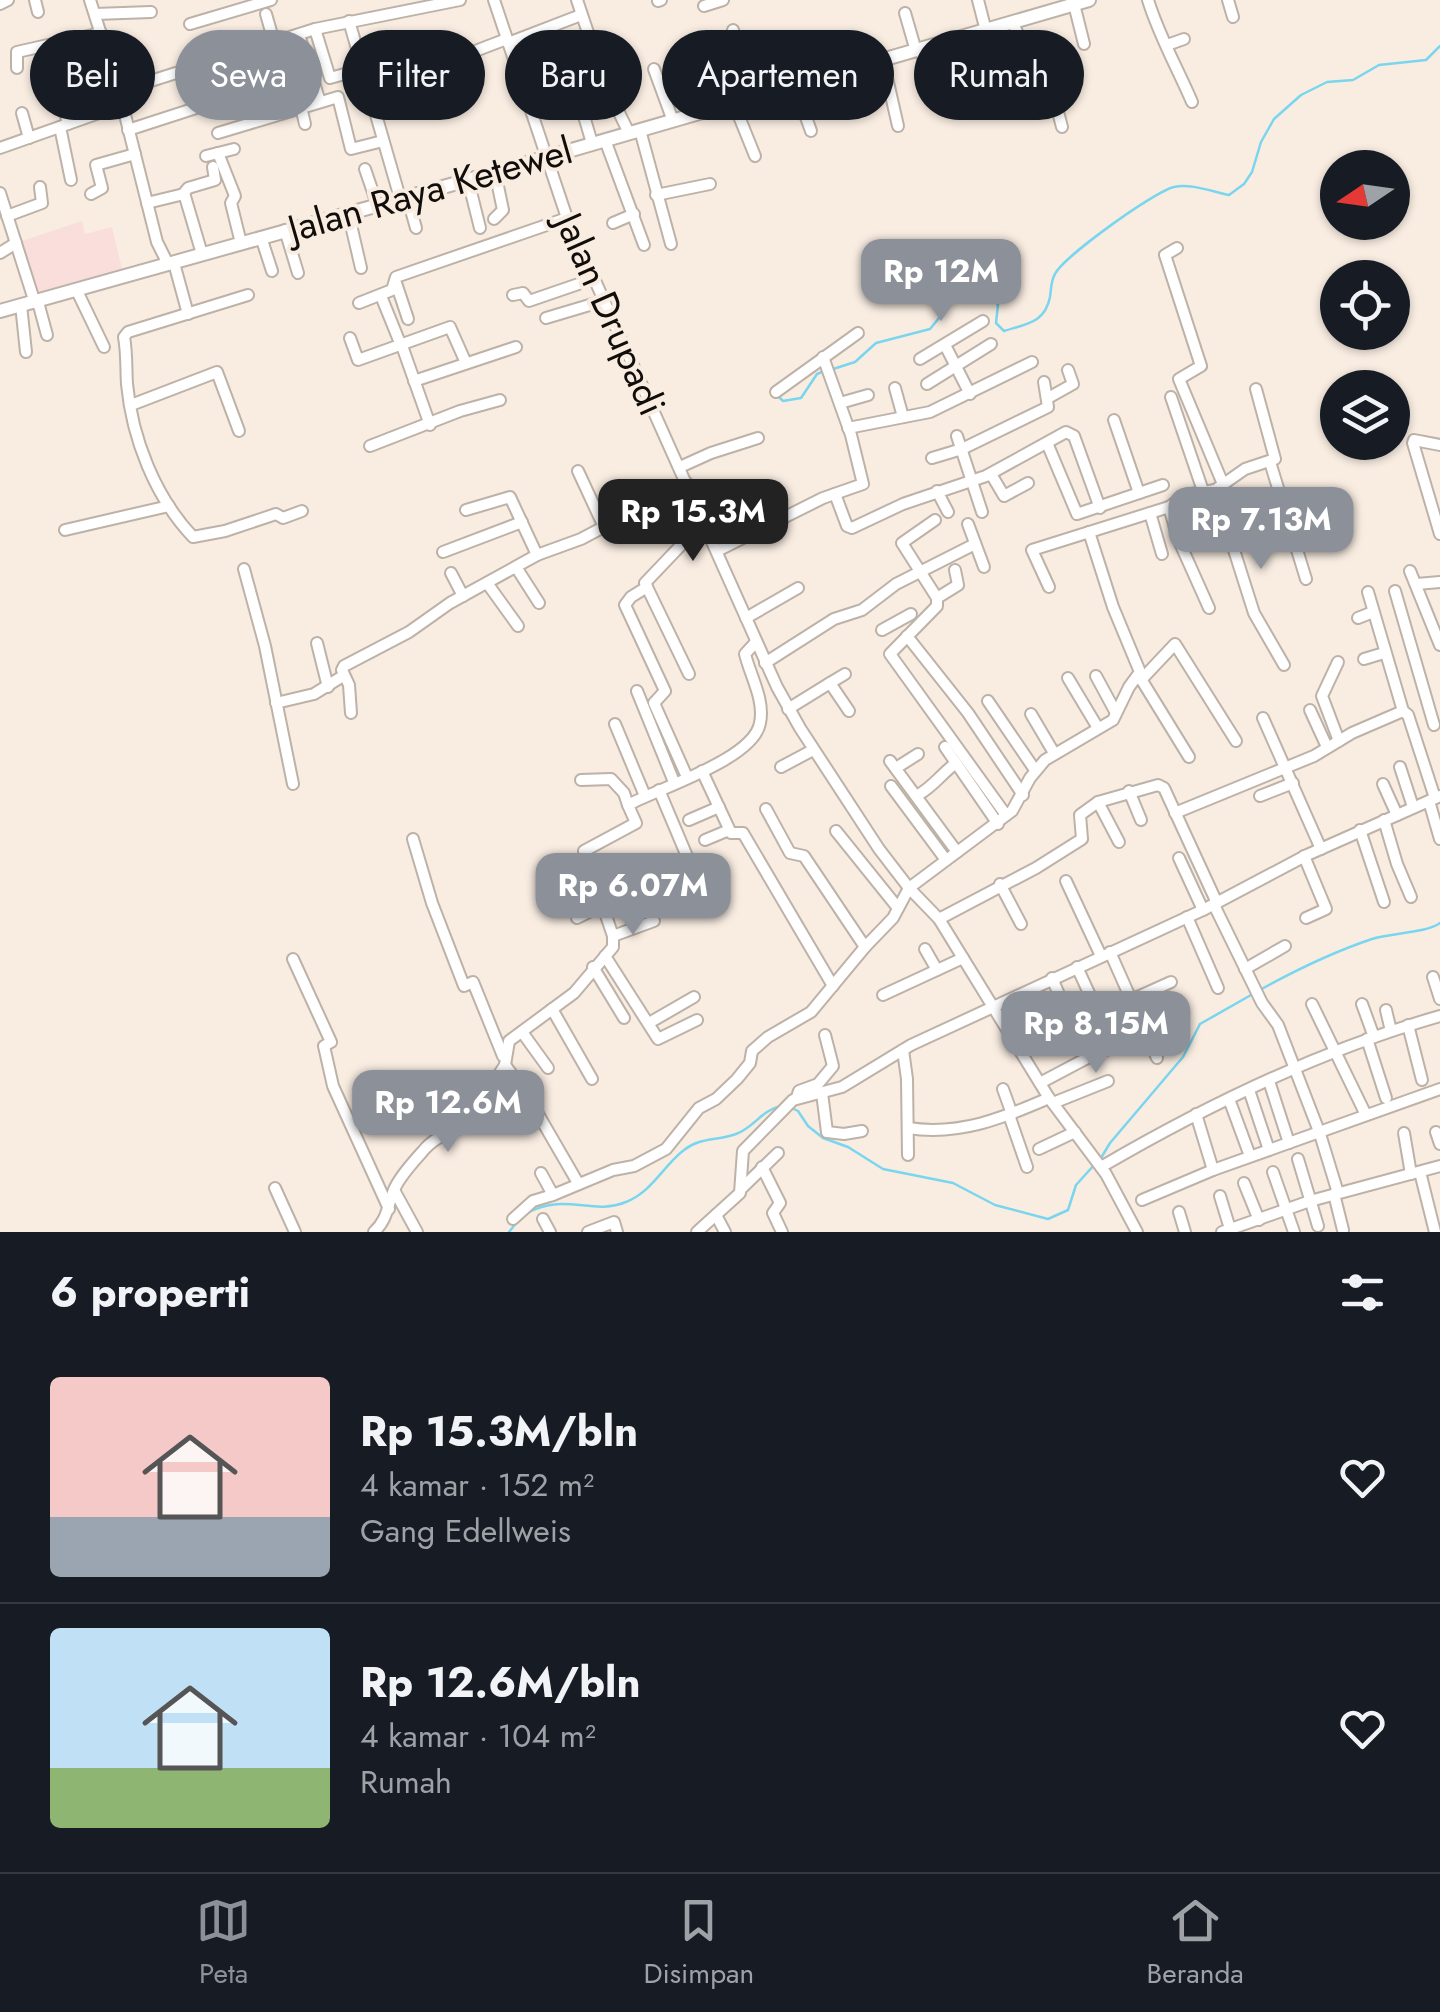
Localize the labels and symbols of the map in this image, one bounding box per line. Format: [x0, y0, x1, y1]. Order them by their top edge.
street label: Jalan Raya Ketewel [277, 122, 578, 257]
north arrow [1320, 150, 1410, 240]
street label: Jalan Drupadi [540, 200, 680, 424]
pin: Rp 12M [860, 239, 1022, 324]
pin: Rp 15.3M [590, 479, 796, 564]
pin: Rp 7.13M [1158, 487, 1364, 572]
pin: Rp 6.07M [530, 853, 736, 938]
pin: Rp 8.15M [993, 991, 1199, 1076]
pin: Rp 12.6M [345, 1070, 551, 1155]

